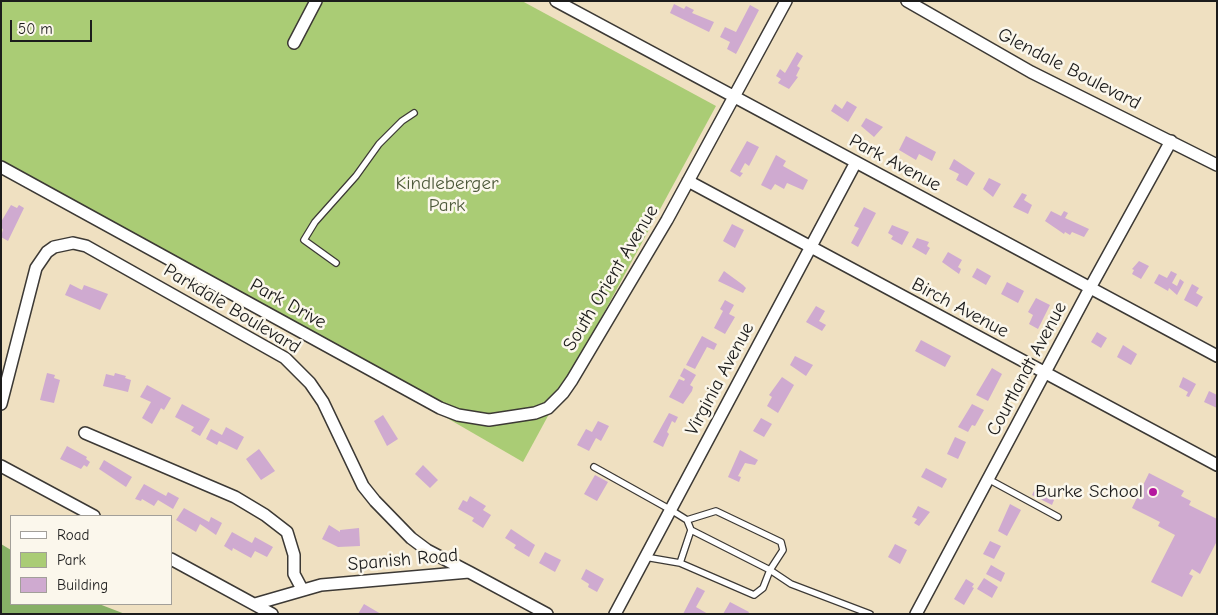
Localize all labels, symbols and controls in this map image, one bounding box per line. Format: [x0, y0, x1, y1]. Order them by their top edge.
scale bar [12, 10, 95, 42]
text: 50 m [18, 20, 53, 38]
street label: Glendale Boulevard [994, 23, 1144, 115]
street label: Park Avenue [845, 129, 945, 197]
park label: Kindleberger Park [396, 173, 498, 217]
street label: South Orient Avenue [558, 201, 664, 355]
street label: Parkdale Boulevard [159, 259, 305, 359]
street label: Birch Avenue [908, 273, 1012, 343]
street label: Park Drive [246, 274, 330, 334]
street label: Courtlandt Avenue [982, 298, 1072, 440]
street label: Virginia Avenue [681, 319, 759, 439]
place label: Burke School [1035, 481, 1143, 503]
marker: Burke School [1147, 486, 1159, 498]
legend [10, 515, 172, 605]
text: Road [57, 526, 89, 544]
street label: Spanish Road [347, 544, 459, 576]
text: Park [57, 551, 86, 569]
text: Building [57, 576, 108, 594]

